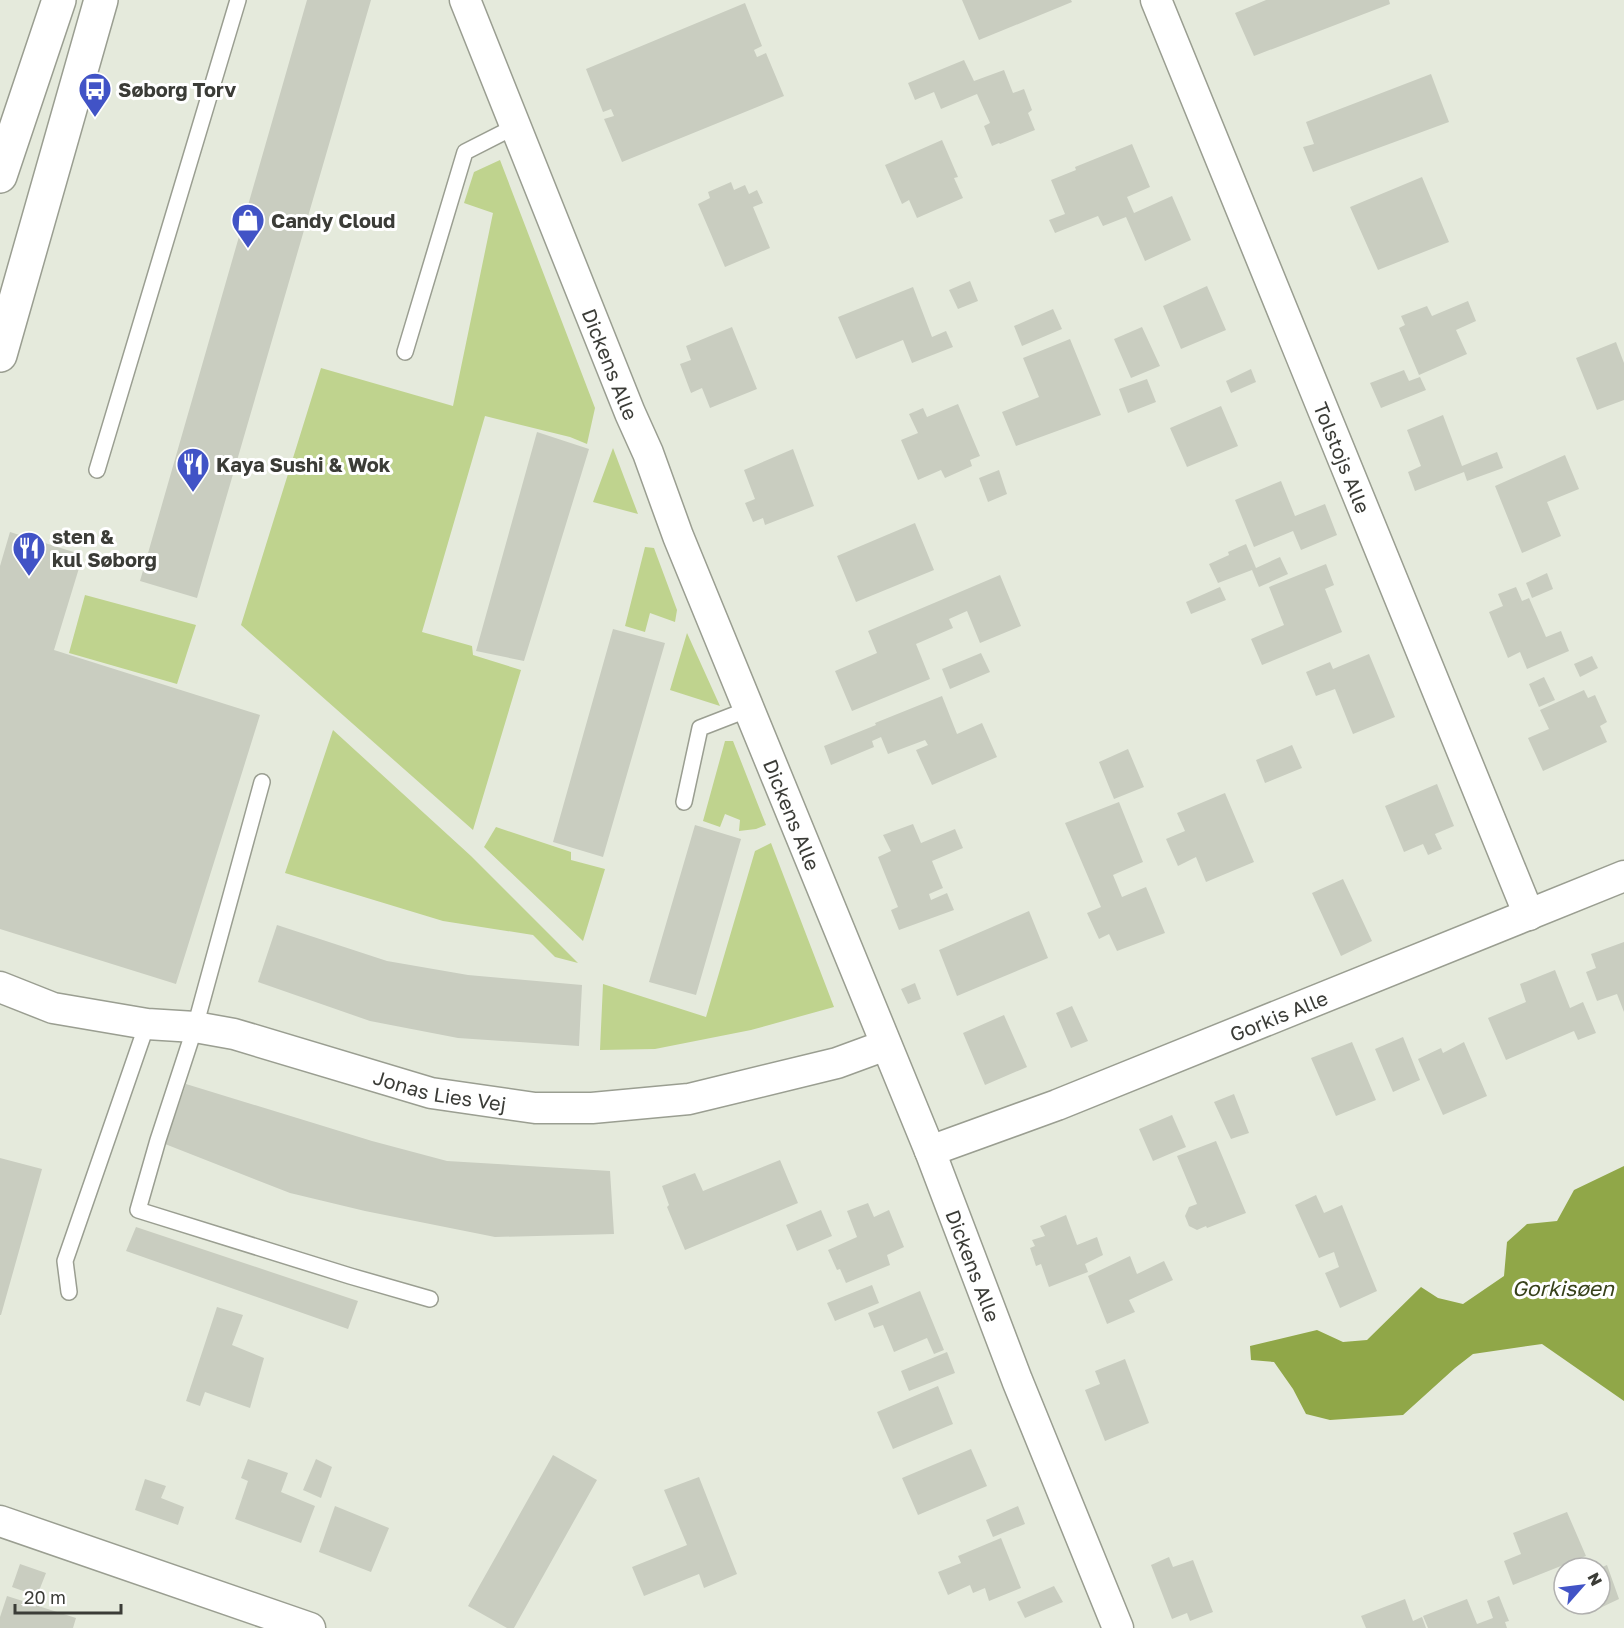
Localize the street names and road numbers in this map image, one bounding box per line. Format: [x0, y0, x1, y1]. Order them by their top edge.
street label: Dickens Alle [577, 305, 643, 424]
street label: Tolstojs Alle [1309, 398, 1376, 517]
street label: Dickens Alle [759, 756, 826, 874]
street label: Gorkis Alle [1226, 985, 1331, 1046]
street label: Jonas Lies Vej [371, 1064, 508, 1116]
street label: Dickens Alle [941, 1206, 1006, 1325]

